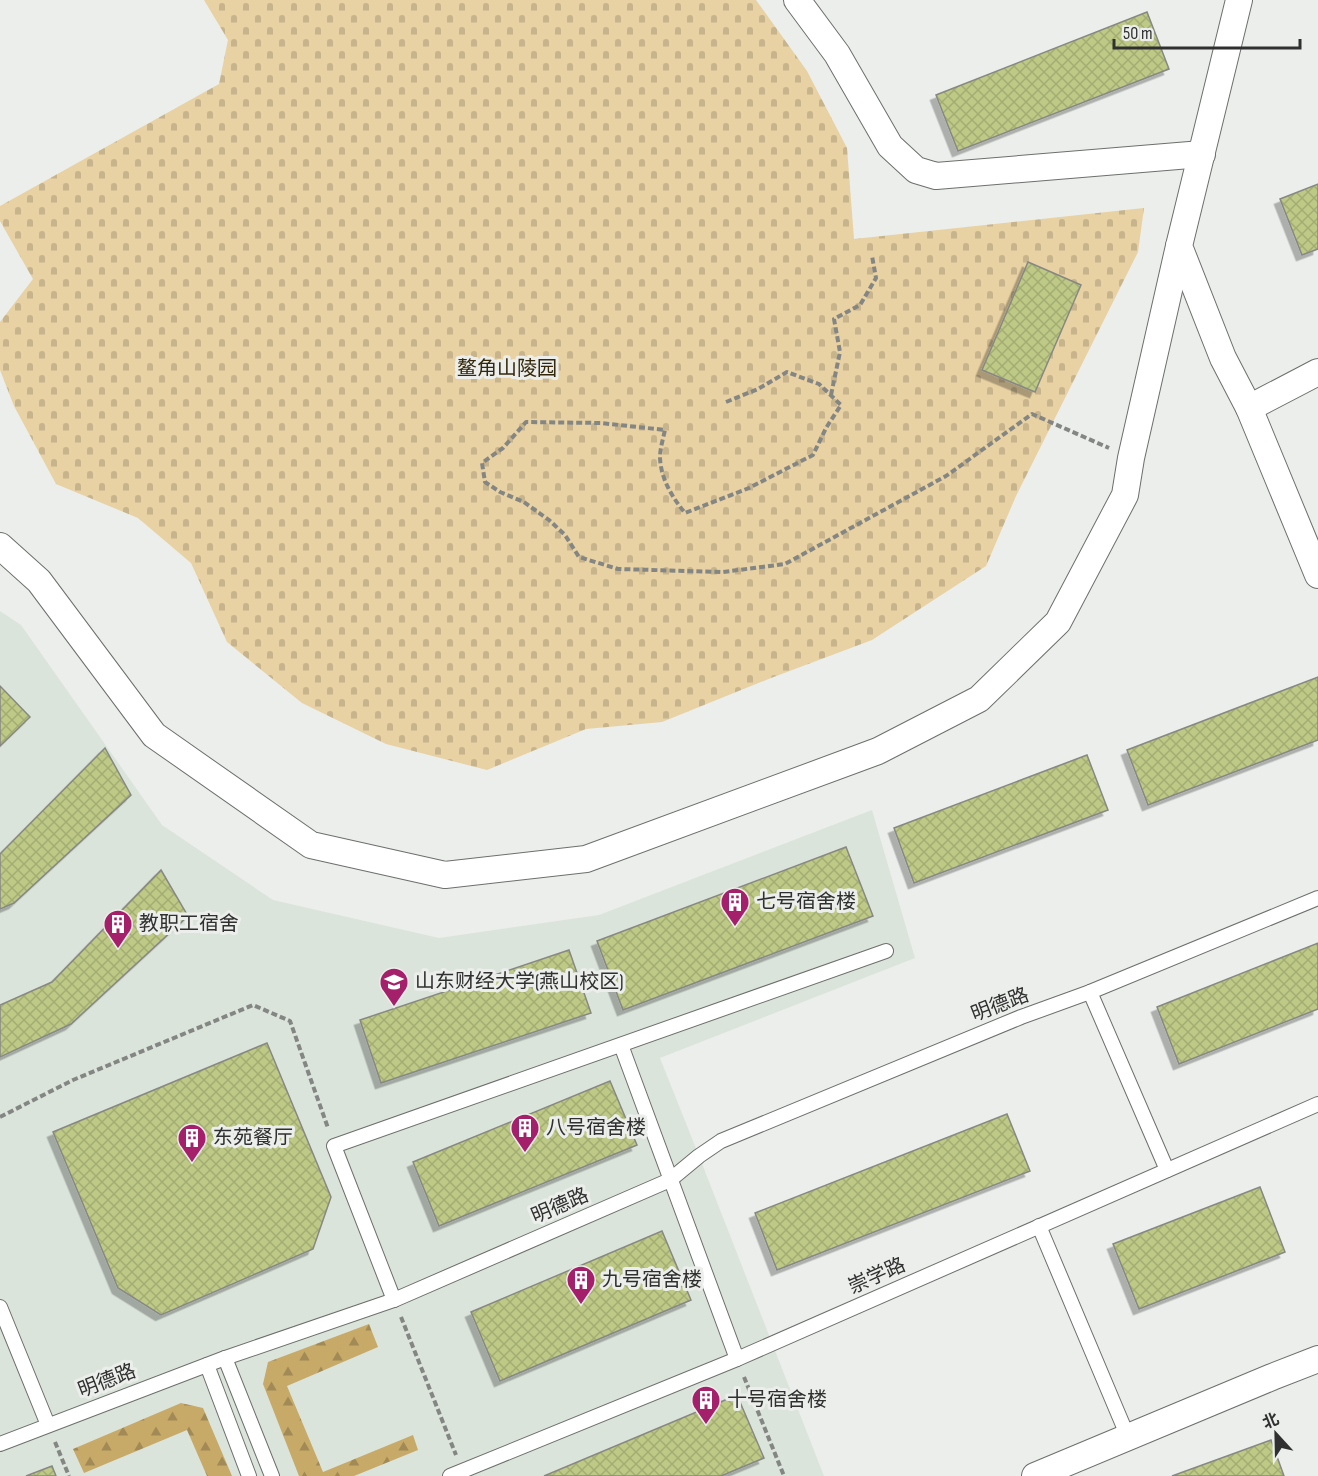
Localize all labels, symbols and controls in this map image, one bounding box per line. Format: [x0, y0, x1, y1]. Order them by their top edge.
scale bar [1114, 12, 1300, 50]
text: 50 m [1123, 23, 1153, 44]
park label: 鳌角山陵园 [457, 357, 557, 381]
building icon: 七号宿舍楼 [719, 886, 751, 928]
place label: 七号宿舍楼 [756, 890, 856, 914]
building icon: 教职工宿舍 [102, 908, 134, 950]
place label: 教职工宿舍 [139, 912, 239, 936]
school or university icon: 山东财经大学(燕山校区) [378, 966, 410, 1008]
place label: 山东财经大学(燕山校区) [415, 970, 624, 994]
street label: 明德路 [968, 983, 1032, 1027]
building icon: 八号宿舍楼 [509, 1112, 541, 1154]
place label: 八号宿舍楼 [546, 1116, 646, 1140]
building icon: 东苑餐厅 [176, 1122, 208, 1164]
place label: 东苑餐厅 [213, 1126, 293, 1150]
street label: 明德路 [528, 1183, 592, 1229]
street label: 崇学路 [845, 1253, 909, 1299]
building icon: 九号宿舍楼 [565, 1264, 597, 1306]
place label: 九号宿舍楼 [602, 1268, 702, 1292]
street label: 明德路 [75, 1359, 139, 1403]
building icon: 十号宿舍楼 [690, 1384, 722, 1426]
place label: 十号宿舍楼 [727, 1388, 827, 1412]
north arrow [1246, 1404, 1306, 1464]
text: 北 [1260, 1410, 1282, 1433]

